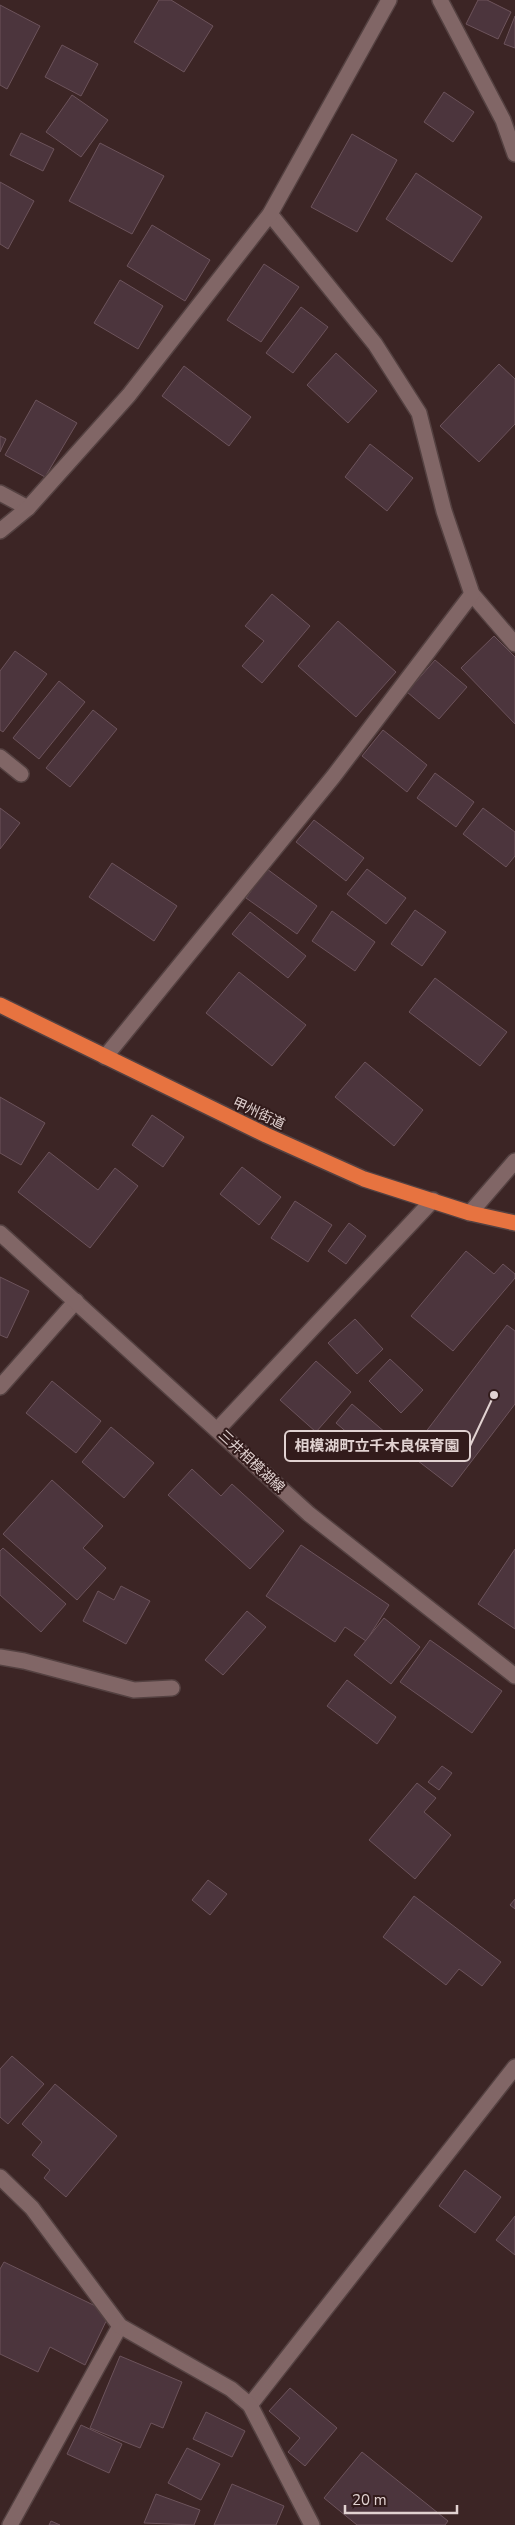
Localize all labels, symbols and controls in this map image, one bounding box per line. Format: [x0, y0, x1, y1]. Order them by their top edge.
street label: 甲州街道 [229, 1093, 288, 1134]
street label: 三井相模湖線 [214, 1426, 289, 1497]
callout: 相模湖町立千木良保育園 [285, 1431, 470, 1461]
text: 相模湖町立千木良保育園 [294, 1436, 460, 1456]
scale bar [345, 2482, 458, 2514]
text: 20 m [352, 2490, 387, 2510]

